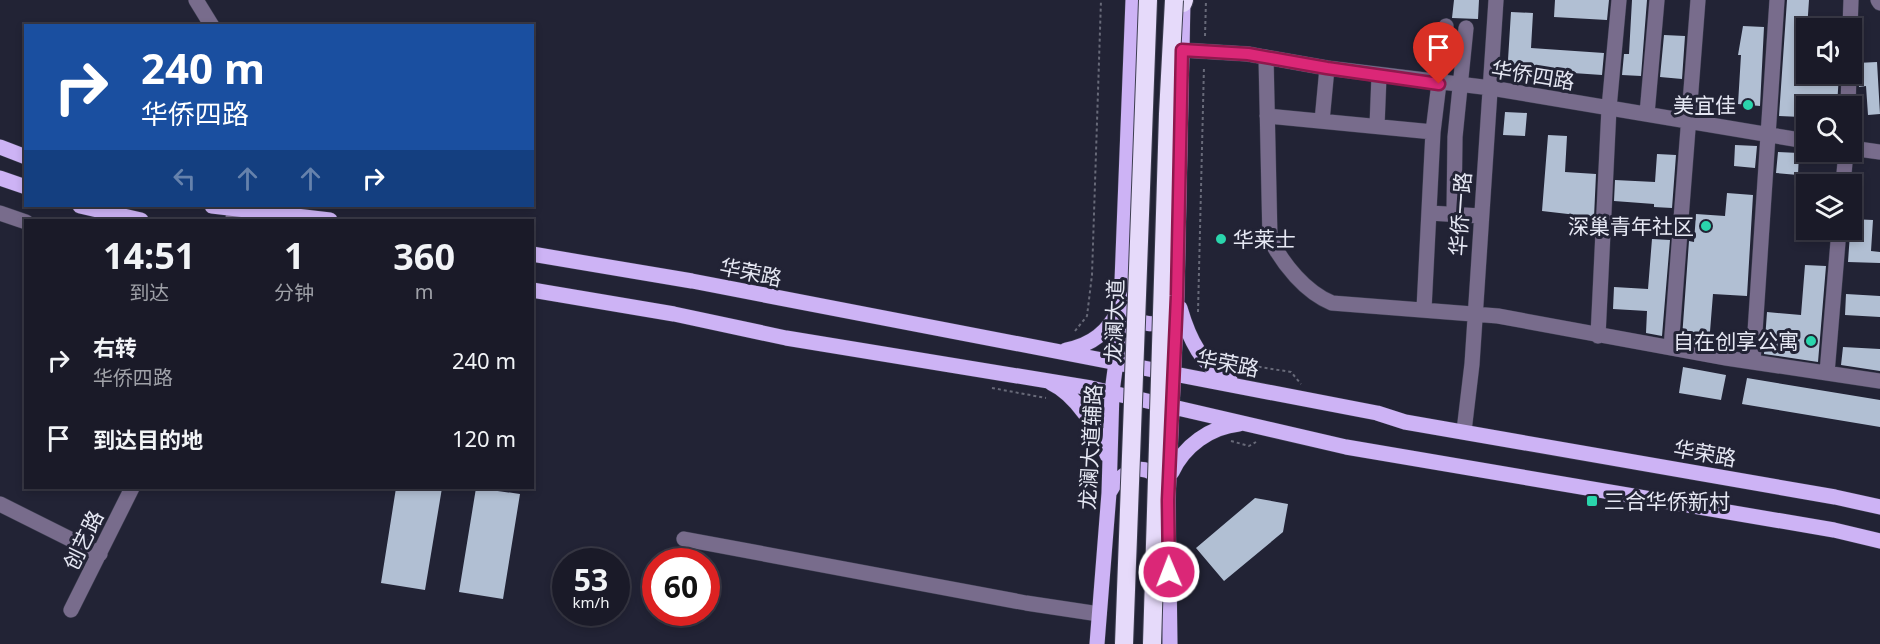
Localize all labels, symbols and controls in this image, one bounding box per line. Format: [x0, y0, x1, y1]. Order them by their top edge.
map controls [1796, 18, 1862, 240]
button: sound [1796, 18, 1862, 84]
pin [1413, 22, 1464, 84]
icon: arrive [1422, 31, 1455, 64]
text: 240 m [141, 39, 265, 96]
icon: right [42, 48, 120, 126]
street label: 华侨四路 [1489, 55, 1577, 95]
place label: 美宜佳 [1673, 91, 1736, 119]
text: 华侨四路 [141, 95, 249, 132]
button: search [1796, 96, 1862, 162]
marker: 美宜佳 [1741, 98, 1755, 112]
icon: left [168, 162, 201, 195]
icon: ahead [231, 162, 264, 195]
icon: ahead [294, 162, 327, 195]
icon: right [357, 162, 390, 195]
street label: 华侨一路 [1443, 171, 1477, 257]
button: layers [1796, 174, 1862, 240]
place label: 深巢青年社区 [1568, 212, 1694, 240]
marker: 深巢青年社区 [1699, 219, 1713, 233]
place label: 华莱士 [1233, 225, 1296, 253]
text: 14:51 [103, 231, 195, 280]
text: 1 [284, 231, 305, 280]
text: 360 [393, 232, 455, 281]
marker: 华莱士 [1214, 232, 1228, 246]
street label: 华荣路 [717, 252, 785, 292]
text: m [415, 278, 433, 305]
text: 到达 [129, 279, 169, 306]
text: 分钟 [274, 279, 314, 306]
street label: 龙澜大道 [1099, 279, 1129, 363]
place label: 自在创享公寓 [1673, 327, 1799, 355]
text: 右转 [93, 332, 137, 362]
marker: 自在创享公寓 [1804, 334, 1818, 348]
street label: 华荣路 [1194, 343, 1262, 383]
icon: right [42, 344, 75, 377]
text: 240 m [452, 345, 516, 375]
text: 华侨四路 [93, 364, 173, 391]
street label: 龙澜大道辅路 [1073, 383, 1107, 511]
icon: arrive [42, 422, 75, 455]
text: 120 m [452, 423, 516, 453]
text: 到达目的地 [93, 424, 203, 454]
street label: 华荣路 [1672, 434, 1738, 472]
place label: 三合华侨新村 [1604, 487, 1730, 515]
marker: 三合华侨新村 [1585, 494, 1599, 508]
street label: 创艺路 [57, 506, 109, 574]
position arrow [1137, 540, 1201, 604]
speed limit sign: 60 [642, 548, 720, 626]
text: 53 [574, 559, 608, 600]
text: km/h [573, 592, 609, 612]

